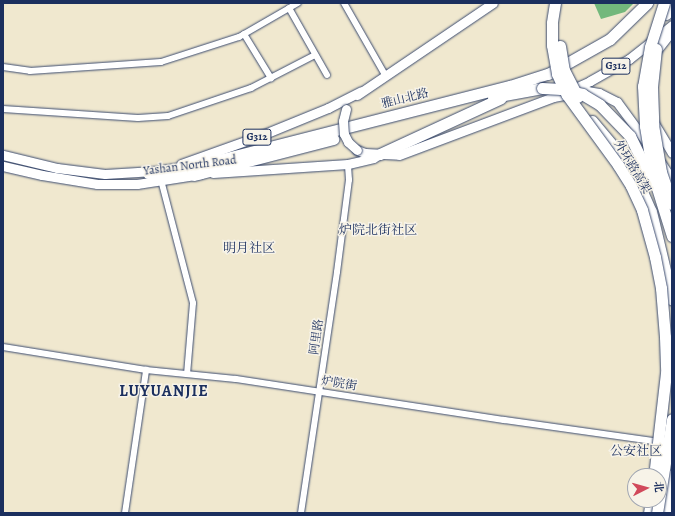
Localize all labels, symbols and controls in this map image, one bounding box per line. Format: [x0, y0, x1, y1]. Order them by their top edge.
road number: G312 [601, 57, 631, 75]
street label: 雅山北路 [380, 86, 430, 112]
road number: G312 [242, 128, 272, 146]
street label: 外环路高架 [610, 138, 654, 196]
street label: Yashan North Road [143, 153, 237, 179]
district label: 炉院北街社区 [339, 222, 417, 238]
district label: 明月社区 [223, 240, 275, 256]
street label: 阿里路 [307, 318, 327, 356]
street label: 炉院街 [320, 374, 358, 394]
district label: LUYUANJIE [119, 381, 209, 401]
district label: 公安社区 [610, 443, 662, 459]
north arrow [627, 468, 667, 508]
text: 北 [650, 481, 666, 493]

